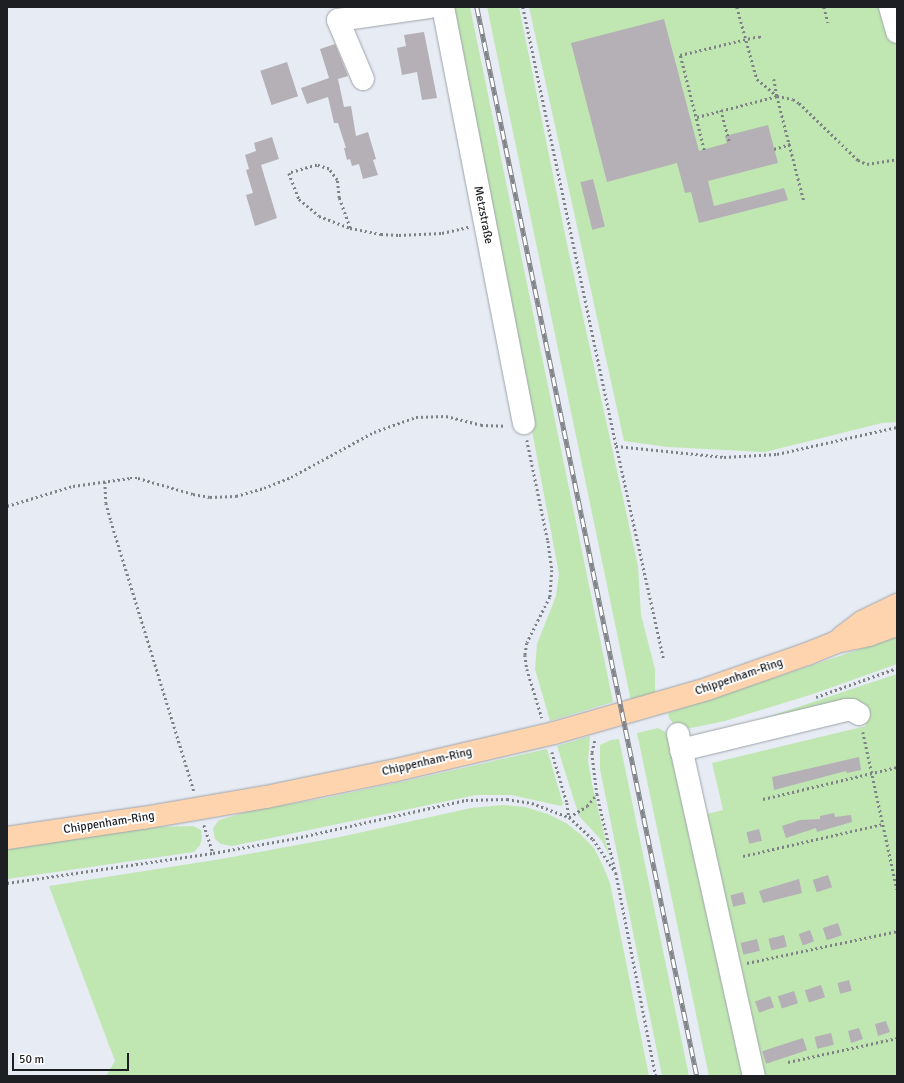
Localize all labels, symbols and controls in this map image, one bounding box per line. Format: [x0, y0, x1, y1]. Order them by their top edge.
street label: Metzstraße [470, 185, 496, 245]
street label: Chippenham-Ring [693, 655, 785, 699]
street label: Chippenham-Ring [381, 745, 473, 779]
street label: Chippenham-Ring [62, 809, 156, 837]
scale bar [14, 1045, 131, 1071]
text: 50 m [19, 1052, 44, 1067]

